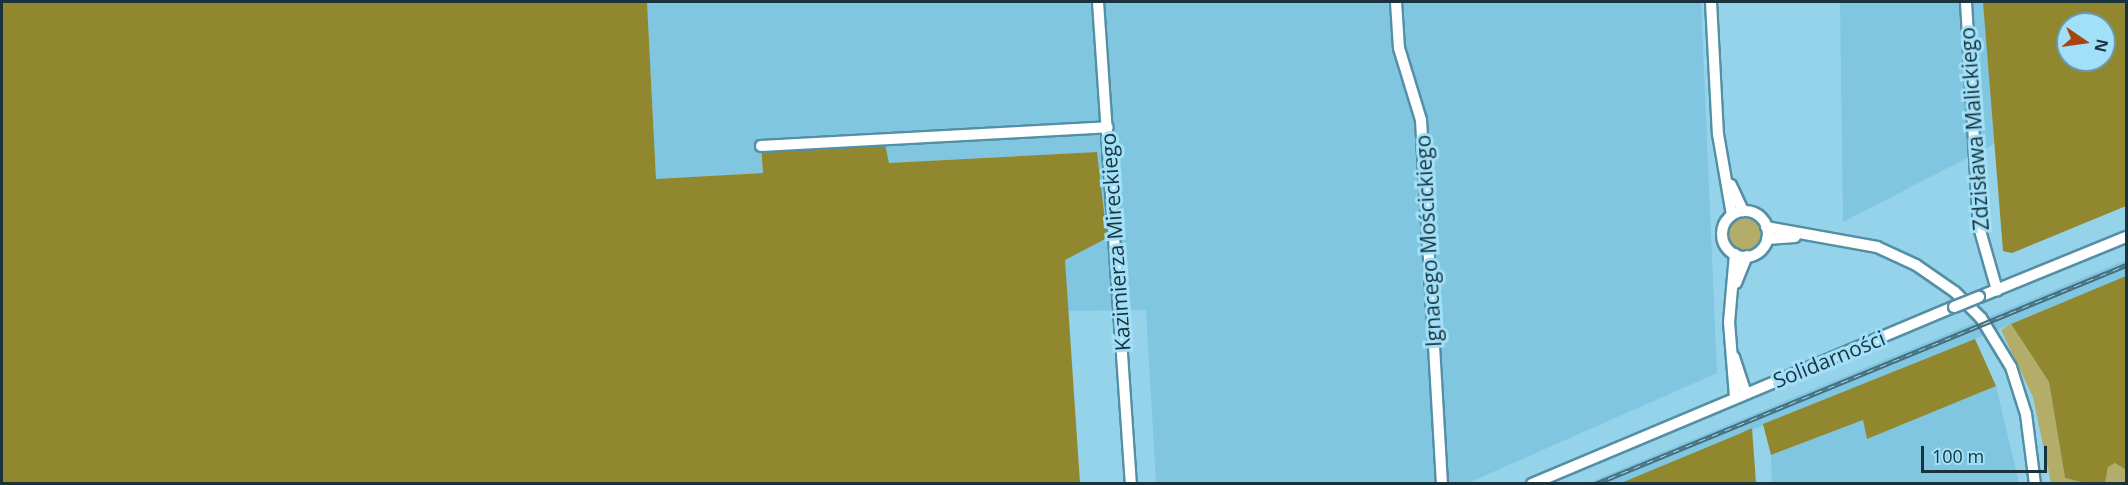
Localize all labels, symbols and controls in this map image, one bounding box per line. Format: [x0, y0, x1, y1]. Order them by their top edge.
north arrow [2056, 12, 2116, 72]
street label: Zdzisława Malickiego [1954, 26, 1994, 232]
text: N [2089, 37, 2114, 54]
street label: Kazimierza Mireckiego [1095, 132, 1135, 352]
street label: Ignacego Mościckiego [1410, 134, 1446, 348]
street label: Solidarności [1769, 325, 1889, 393]
scale bar [1924, 434, 2050, 472]
text: 100 m [1932, 444, 1984, 468]

